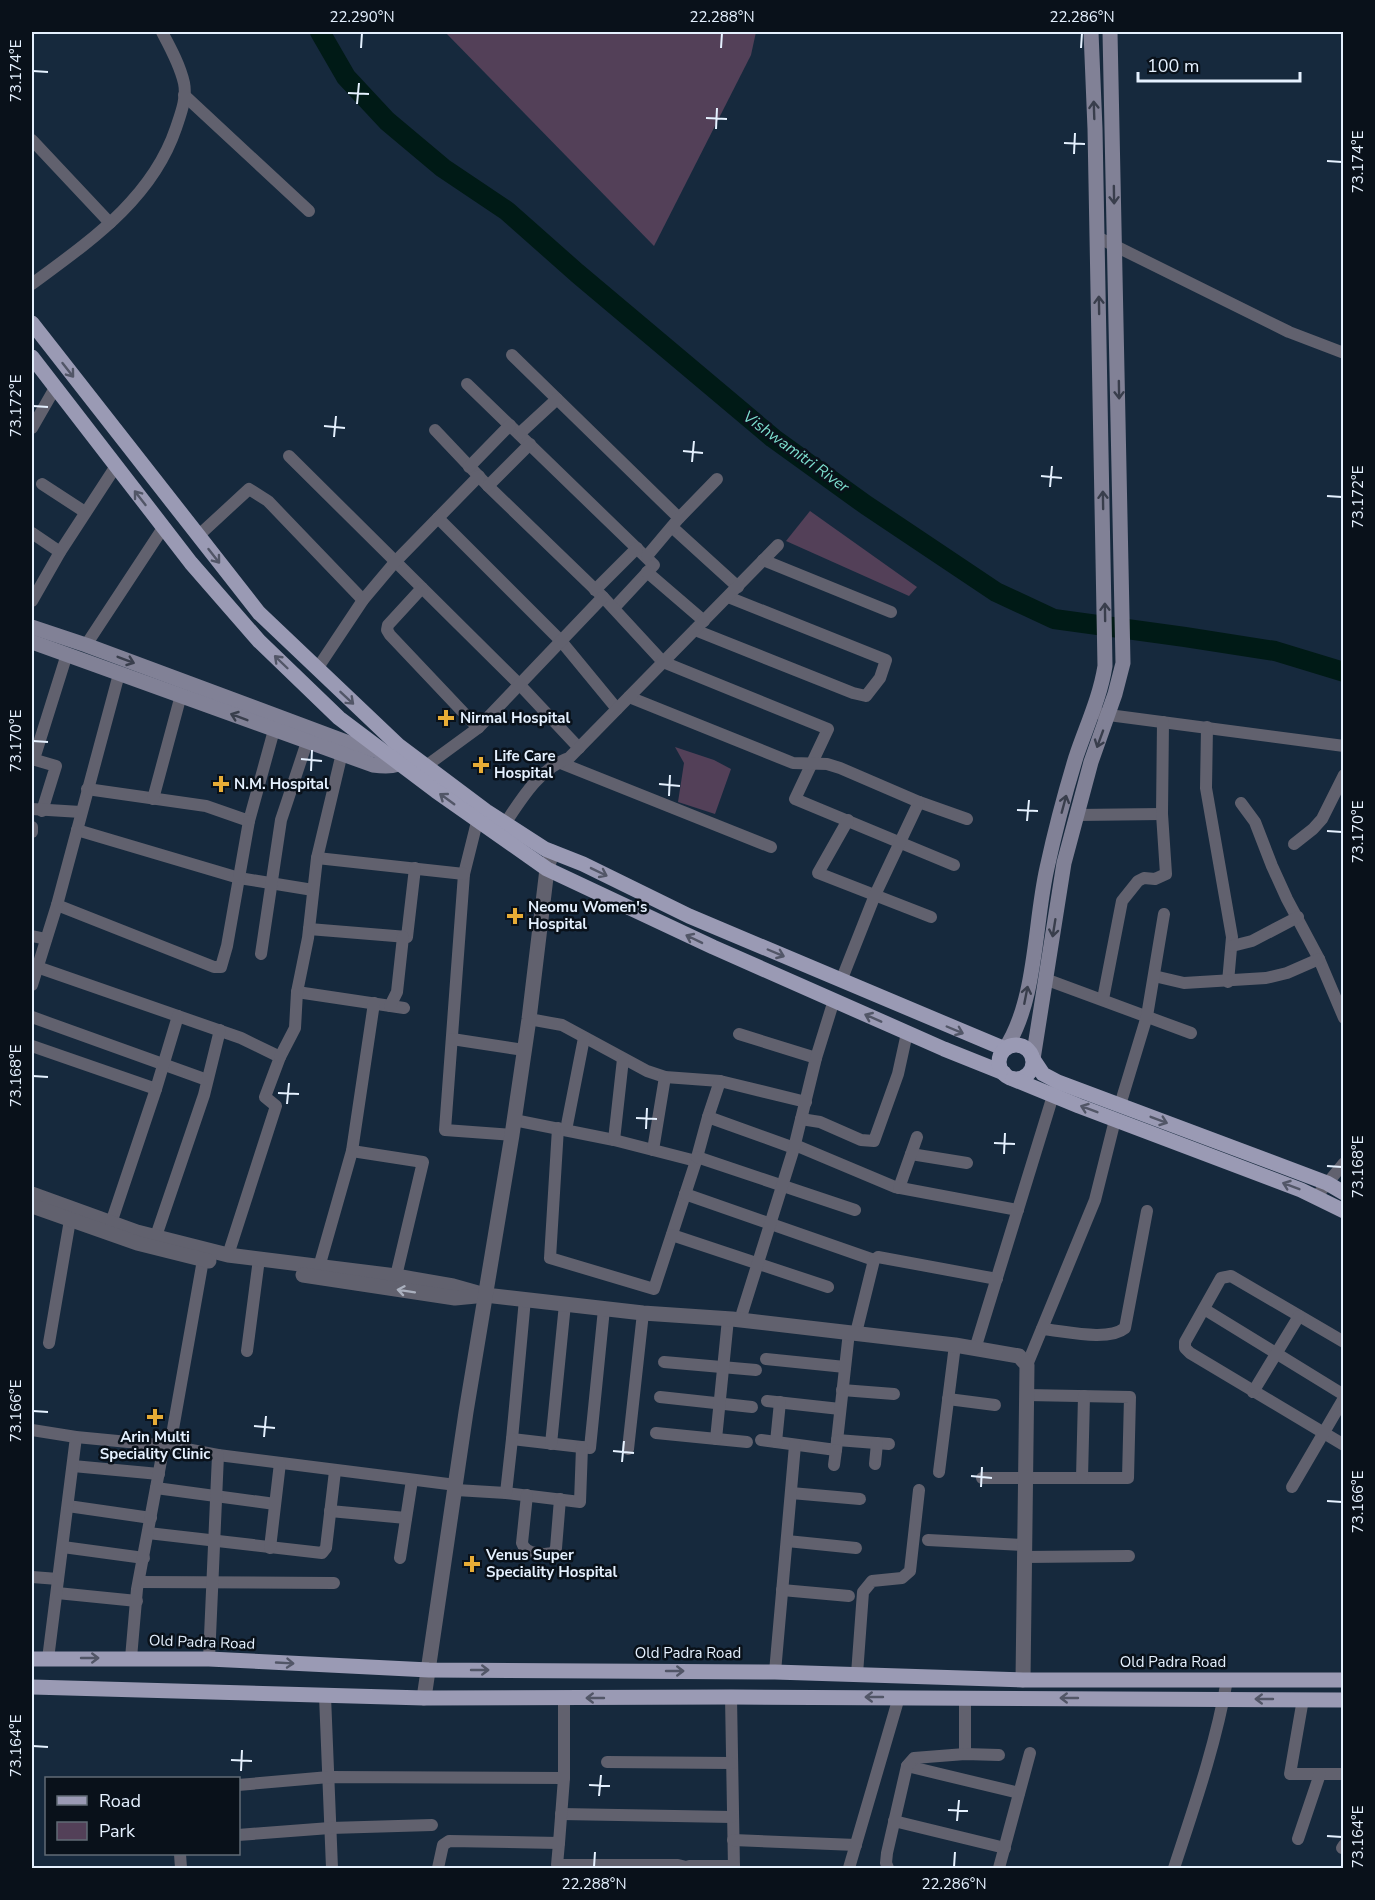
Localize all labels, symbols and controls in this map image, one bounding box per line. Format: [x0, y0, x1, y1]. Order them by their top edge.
text: 22.290°N [329, 7, 395, 27]
text: 22.288°N [689, 7, 755, 27]
text: 22.286°N [1049, 7, 1115, 27]
text: 73.174°E [6, 40, 26, 102]
scale bar [1138, 45, 1300, 83]
text: 100 m [1147, 54, 1199, 78]
one-way arrow [1089, 100, 1100, 120]
text: 73.174°E [1348, 131, 1368, 193]
one-way arrow [1109, 184, 1120, 204]
one-way arrow [1093, 295, 1105, 315]
one-way arrow [61, 361, 74, 377]
text: 73.172°E [6, 375, 26, 437]
one-way arrow [1113, 379, 1125, 399]
water label: Vishwamitri River [738, 406, 855, 499]
text: 73.172°E [1348, 466, 1368, 528]
one-way arrow [134, 490, 147, 506]
one-way arrow [1097, 490, 1109, 510]
one-way arrow [207, 548, 220, 564]
one-way arrow [1099, 603, 1111, 623]
one-way arrow [273, 655, 288, 669]
one-way arrow [116, 656, 135, 667]
one-way arrow [340, 690, 355, 705]
place label: Nirmal Hospital [460, 708, 570, 728]
marker: Nirmal Hospital [437, 709, 455, 727]
text: 73.170°E [6, 710, 26, 772]
one-way arrow [230, 710, 249, 721]
one-way arrow [1093, 729, 1104, 747]
place label: Life Care Hospital [494, 746, 556, 783]
marker: Life Care Hospital [472, 756, 490, 774]
place label: N.M. Hospital [234, 774, 329, 794]
marker: N.M. Hospital [212, 775, 230, 793]
one-way arrow [439, 793, 455, 806]
one-way arrow [1058, 795, 1070, 814]
text: 73.170°E [1348, 801, 1368, 863]
one-way arrow [589, 866, 607, 878]
place label: Neomu Women's Hospital [528, 897, 647, 934]
marker: Neomu Women's Hospital [506, 907, 524, 925]
one-way arrow [1048, 917, 1059, 937]
one-way arrow [686, 932, 704, 944]
one-way arrow [766, 948, 785, 959]
one-way arrow [1021, 986, 1032, 1006]
one-way arrow [864, 1011, 882, 1023]
one-way arrow [946, 1025, 964, 1036]
text: 73.168°E [6, 1045, 26, 1107]
one-way arrow [1080, 1103, 1099, 1114]
one-way arrow [1149, 1115, 1168, 1126]
text: 73.168°E [1348, 1136, 1368, 1198]
one-way arrow [1282, 1180, 1300, 1191]
one-way arrow [396, 1286, 416, 1297]
text: 73.166°E [6, 1380, 26, 1442]
marker: Arin Multi Speciality Clinic [146, 1408, 164, 1426]
place label: Arin Multi Speciality Clinic [100, 1427, 210, 1464]
text: 73.166°E [1348, 1471, 1368, 1533]
place label: Venus Super Speciality Hospital [485, 1545, 617, 1582]
marker: Venus Super Speciality Hospital [463, 1555, 481, 1573]
street label: Old Padra Road [149, 1630, 255, 1654]
street label: Old Padra Road [635, 1643, 741, 1663]
one-way arrow [79, 1652, 99, 1664]
street label: Old Padra Road [1120, 1652, 1226, 1672]
one-way arrow [274, 1657, 294, 1668]
one-way arrow [469, 1664, 489, 1676]
one-way arrow [664, 1665, 684, 1677]
one-way arrow [865, 1691, 885, 1703]
one-way arrow [586, 1692, 606, 1704]
one-way arrow [1060, 1692, 1080, 1704]
one-way arrow [1255, 1693, 1275, 1705]
text: 73.164°E [6, 1715, 26, 1777]
legend [45, 1777, 240, 1855]
text: Road [99, 1789, 141, 1813]
text: 73.164°E [1348, 1806, 1368, 1868]
text: Park [99, 1819, 136, 1843]
text: 22.288°N [561, 1874, 627, 1894]
text: 22.286°N [921, 1874, 987, 1894]

